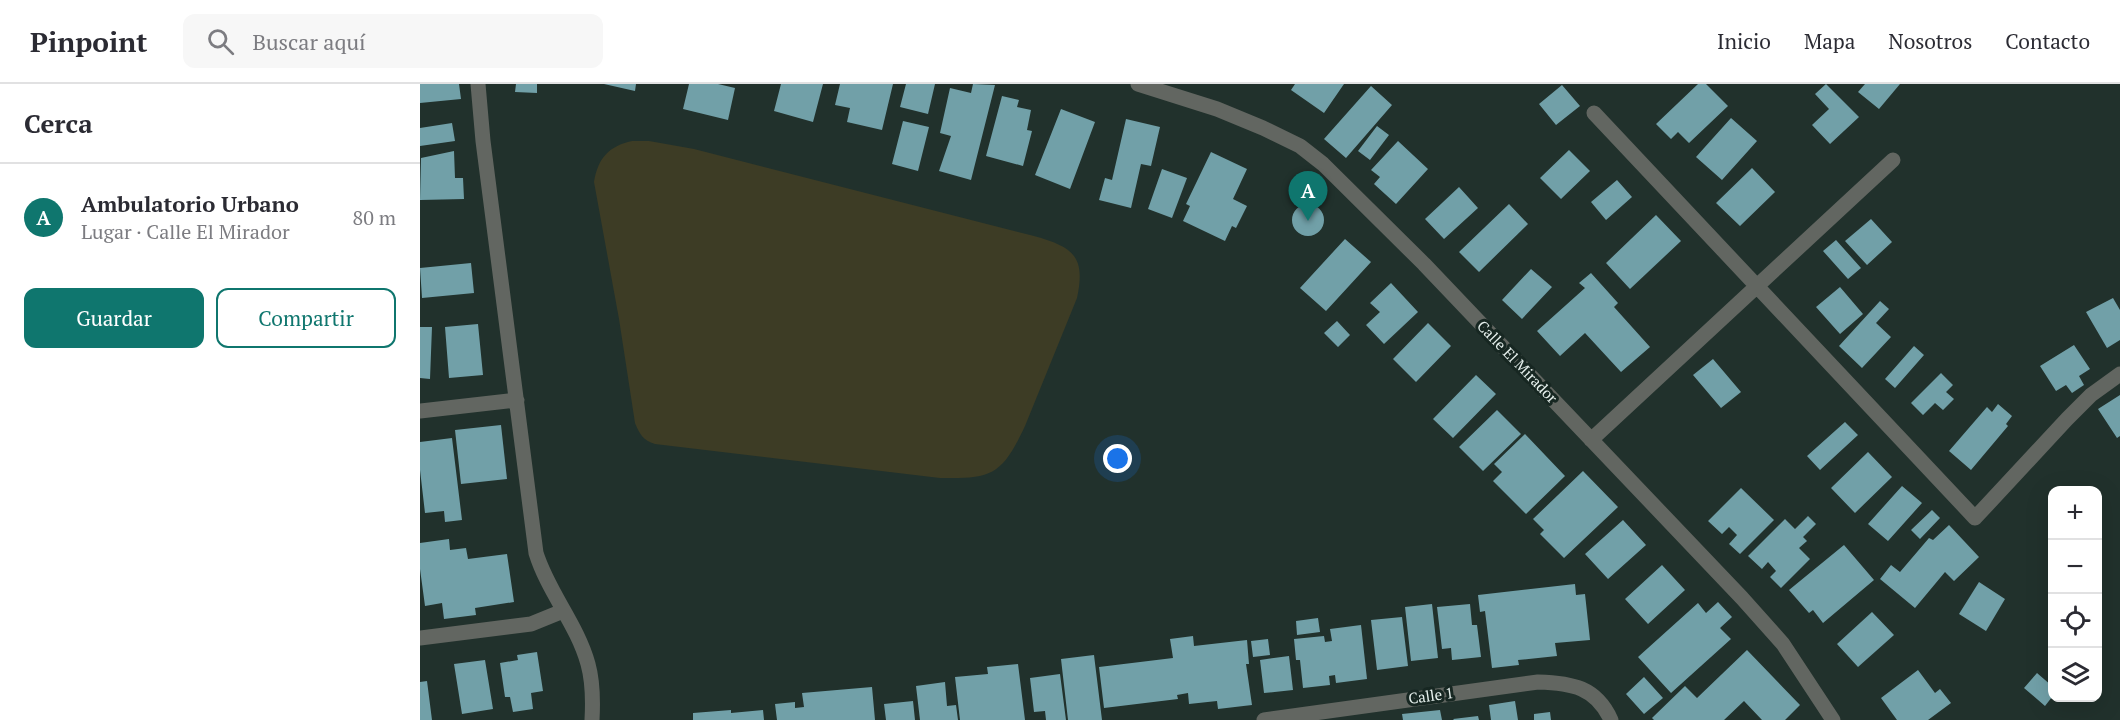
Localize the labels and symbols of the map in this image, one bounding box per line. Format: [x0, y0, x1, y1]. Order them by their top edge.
pin: A [1288, 172, 1328, 221]
street label: Calle El Mirador [1473, 316, 1562, 407]
your location [1103, 444, 1132, 473]
street label: Calle 1 [1407, 682, 1455, 708]

